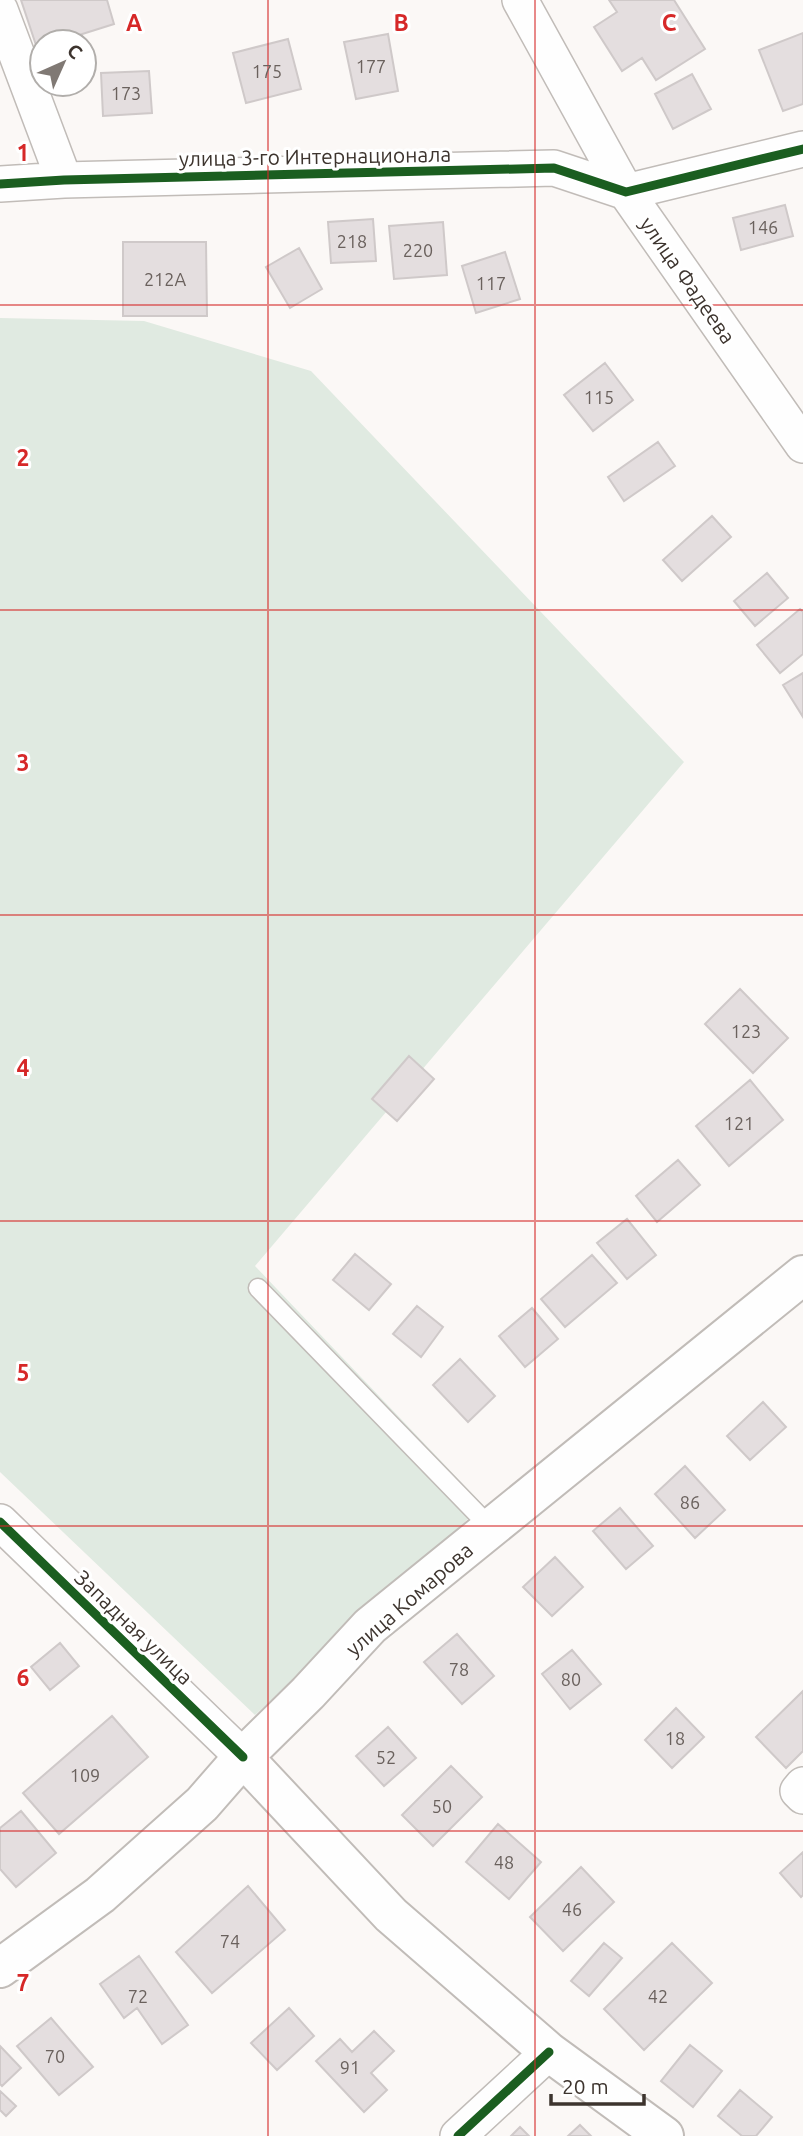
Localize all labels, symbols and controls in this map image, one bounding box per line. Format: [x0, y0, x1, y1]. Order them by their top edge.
text: A [126, 10, 142, 35]
text: B [393, 10, 409, 35]
text: C [662, 10, 677, 35]
north arrow [28, 28, 98, 98]
text: С [63, 39, 87, 63]
house number: 177 [356, 56, 386, 76]
house number: 175 [252, 61, 282, 81]
house number: 173 [111, 83, 141, 103]
text: 1 [17, 140, 29, 165]
street label: улица 3-го Интернационала [179, 142, 451, 170]
street label: улица Фадеева [635, 212, 741, 348]
house number: 146 [748, 217, 778, 237]
house number: 218 [337, 231, 367, 251]
house number: 220 [403, 240, 433, 260]
house number: 212А [144, 269, 186, 289]
house number: 117 [476, 273, 506, 293]
house number: 115 [584, 387, 614, 407]
text: 2 [17, 445, 29, 470]
text: 3 [17, 750, 29, 775]
house number: 123 [731, 1021, 761, 1041]
text: 4 [17, 1055, 30, 1080]
house number: 121 [724, 1113, 754, 1133]
text: 5 [17, 1360, 29, 1385]
house number: 86 [680, 1492, 700, 1512]
street label: улица Комарова [341, 1537, 477, 1661]
street label: Западная улица [70, 1565, 198, 1689]
house number: 78 [449, 1659, 469, 1679]
text: 6 [17, 1665, 30, 1690]
house number: 80 [561, 1669, 581, 1689]
house number: 18 [665, 1728, 685, 1748]
house number: 52 [376, 1747, 396, 1767]
house number: 109 [70, 1765, 100, 1785]
house number: 50 [432, 1796, 452, 1816]
house number: 48 [494, 1852, 514, 1872]
house number: 46 [562, 1899, 582, 1919]
house number: 74 [220, 1931, 240, 1951]
text: 7 [17, 1970, 29, 1995]
house number: 72 [128, 1986, 148, 2006]
house number: 42 [648, 1986, 668, 2006]
house number: 70 [45, 2046, 65, 2066]
house number: 91 [340, 2057, 360, 2077]
scale bar [551, 2062, 644, 2106]
text: 20 m [562, 2074, 609, 2098]

